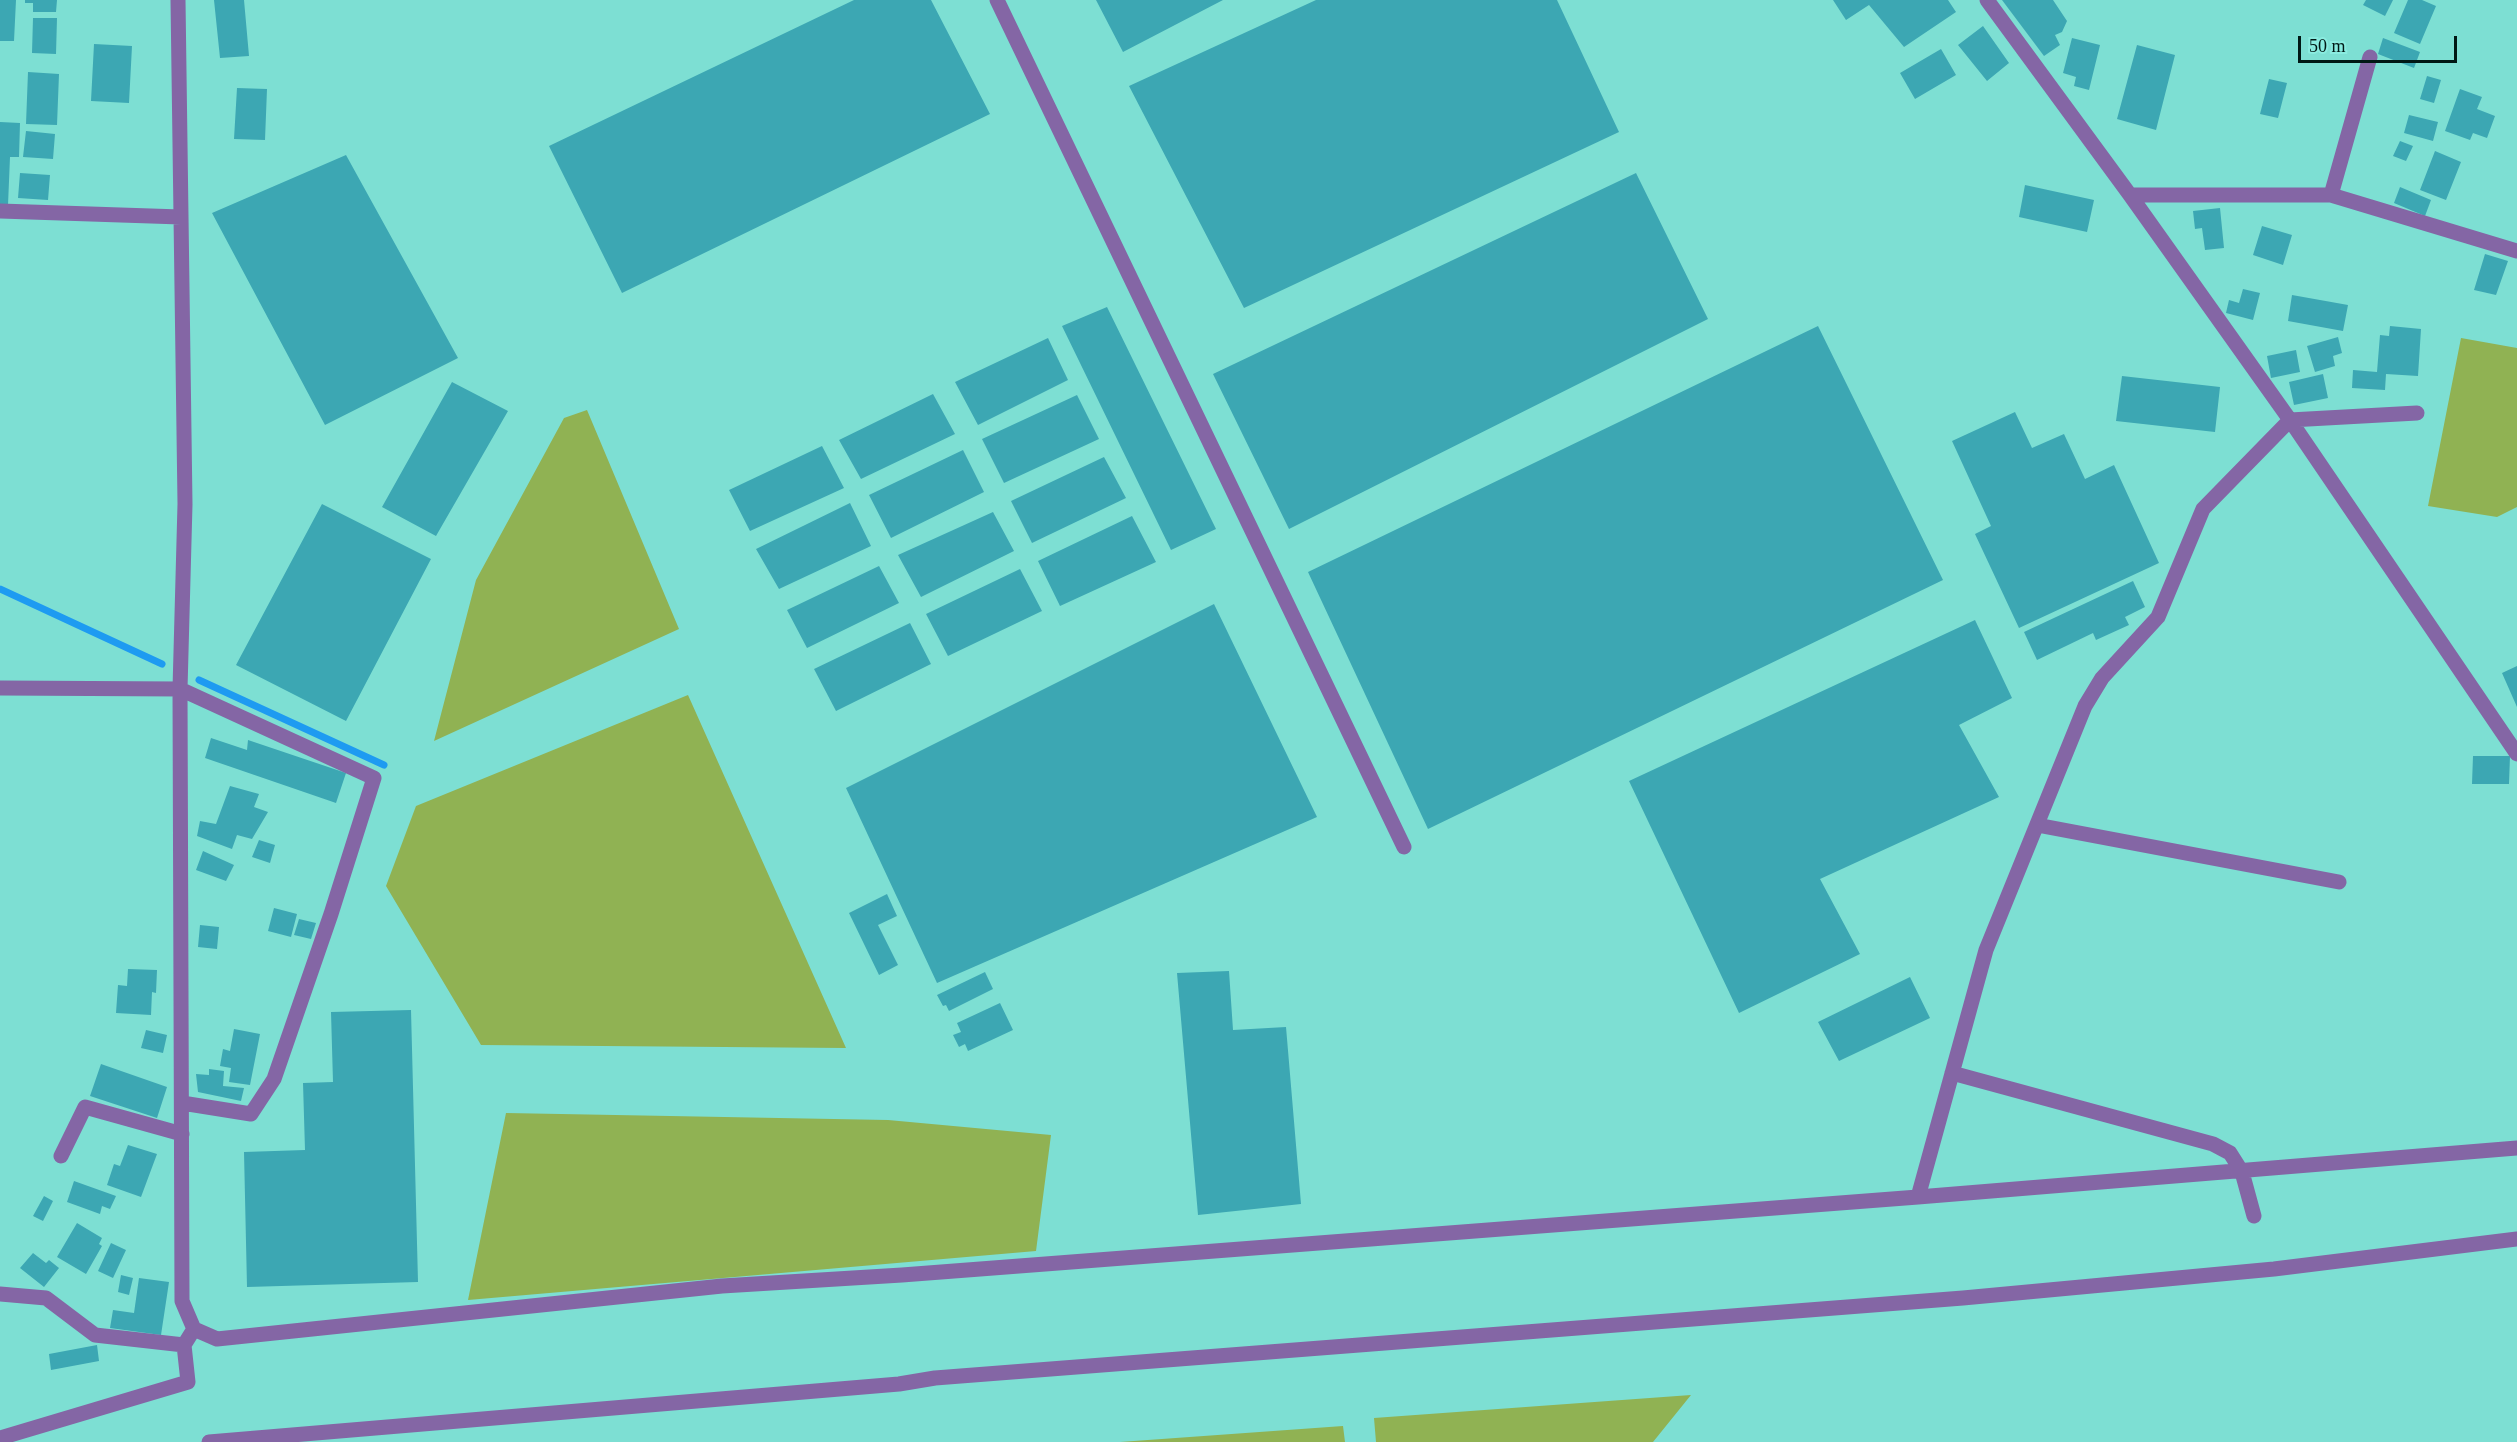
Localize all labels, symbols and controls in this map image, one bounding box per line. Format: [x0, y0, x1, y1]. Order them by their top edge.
scale bar [2301, 24, 2460, 62]
text: 50 m [2309, 36, 2346, 56]

